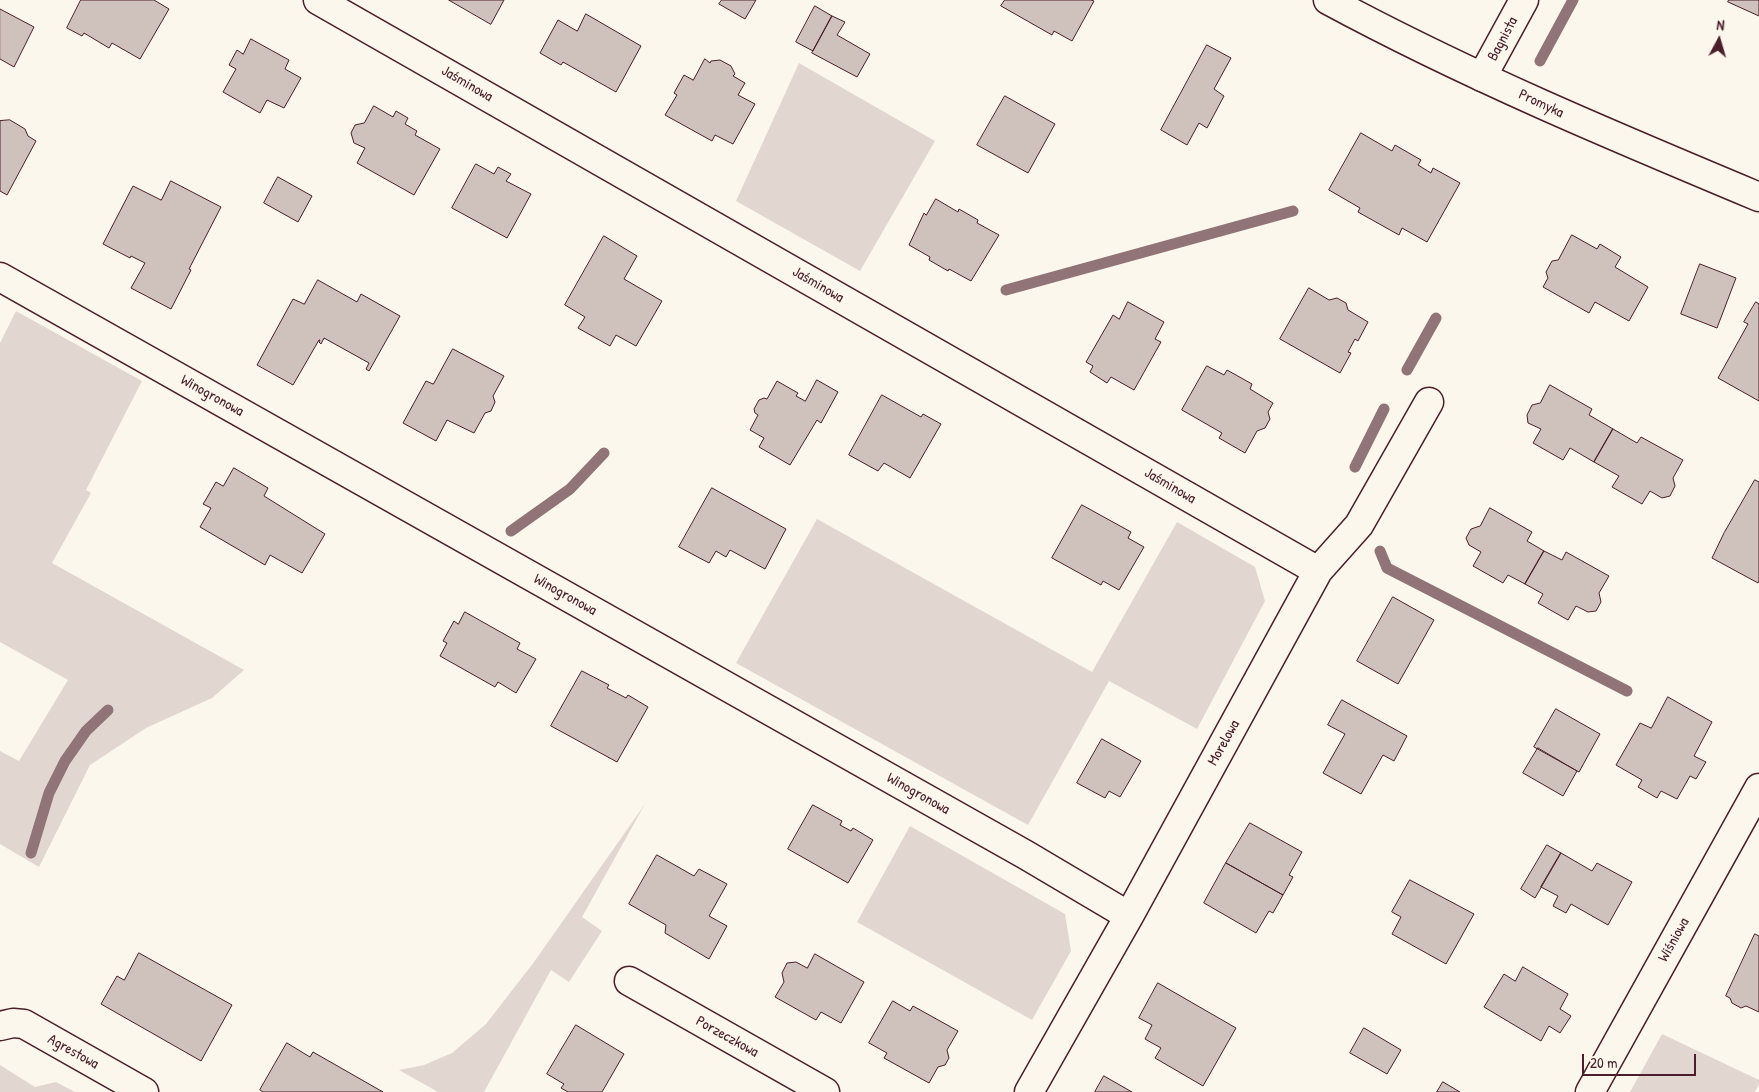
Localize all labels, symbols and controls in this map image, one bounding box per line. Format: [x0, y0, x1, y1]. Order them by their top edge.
street label: Bagnista [1484, 14, 1522, 64]
north arrow [1694, 15, 1744, 65]
text: N [1716, 15, 1725, 34]
street label: Jaśminowa [438, 62, 496, 106]
street label: Promyka [1516, 86, 1566, 122]
street label: Jaśminowa [789, 263, 847, 307]
street label: Winogronowa [177, 371, 247, 421]
street label: Jaśminowa [1141, 464, 1199, 508]
street label: Winogronowa [530, 570, 600, 620]
street label: Morelowa [1204, 717, 1244, 769]
street label: Winogronowa [883, 769, 953, 819]
street label: Wiśniowa [1655, 915, 1693, 965]
street label: Porzeczkowa [693, 1012, 761, 1062]
street label: Agrestowa [44, 1031, 102, 1073]
scale bar [1584, 1044, 1698, 1076]
text: 20 m [1590, 1052, 1617, 1073]

